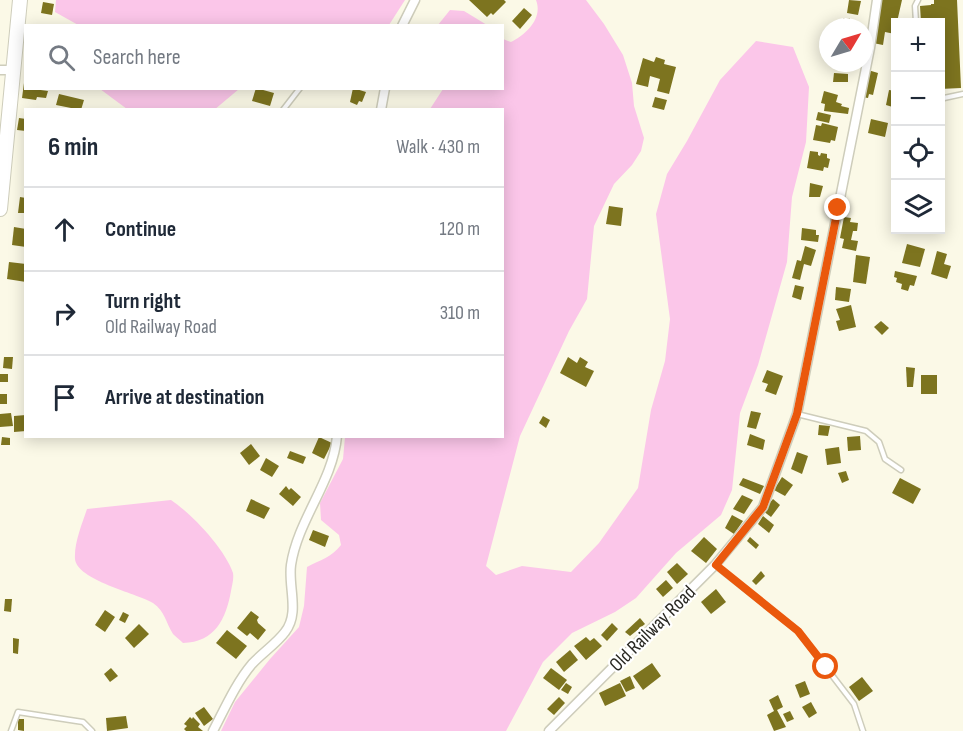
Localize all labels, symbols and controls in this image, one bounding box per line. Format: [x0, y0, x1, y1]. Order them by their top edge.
north arrow [819, 18, 873, 72]
map controls [891, 18, 945, 234]
button: + [891, 18, 945, 72]
search box [24, 24, 504, 90]
icon: search [45, 41, 78, 74]
text: Search here [93, 44, 180, 71]
button: − [891, 72, 945, 126]
button: locate [891, 126, 945, 180]
text: 6 min [48, 132, 98, 163]
text: Walk · 430 m [396, 135, 480, 159]
button: layers [891, 180, 945, 234]
route end [824, 194, 850, 220]
icon: ahead [48, 213, 81, 246]
text: Continue [105, 216, 176, 243]
text: 120 m [440, 217, 480, 241]
text: Turn right [105, 288, 181, 315]
icon: right [48, 297, 81, 330]
text: 310 m [440, 301, 480, 325]
text: Old Railway Road [105, 315, 217, 339]
icon: arrive [48, 381, 81, 414]
text: Arrive at destination [105, 384, 264, 411]
street label: Old Railway Road [605, 581, 701, 677]
route start [812, 653, 838, 679]

